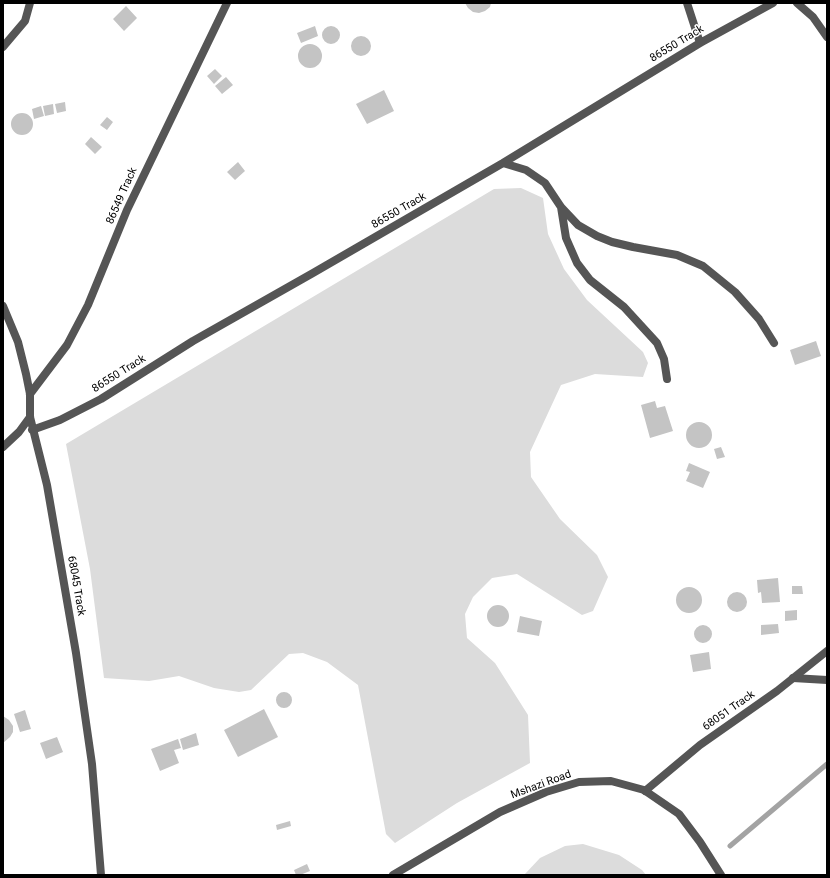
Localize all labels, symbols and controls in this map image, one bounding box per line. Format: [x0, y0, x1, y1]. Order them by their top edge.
street label: 86550 Track [648, 23, 706, 65]
street label: 86549 Track [104, 166, 140, 226]
street label: 86550 Track [369, 190, 429, 232]
street label: 86550 Track [90, 352, 148, 396]
street label: 68045 Track [64, 555, 88, 617]
street label: 68051 Track [700, 688, 758, 734]
street label: Mshazi Road [509, 768, 573, 802]

